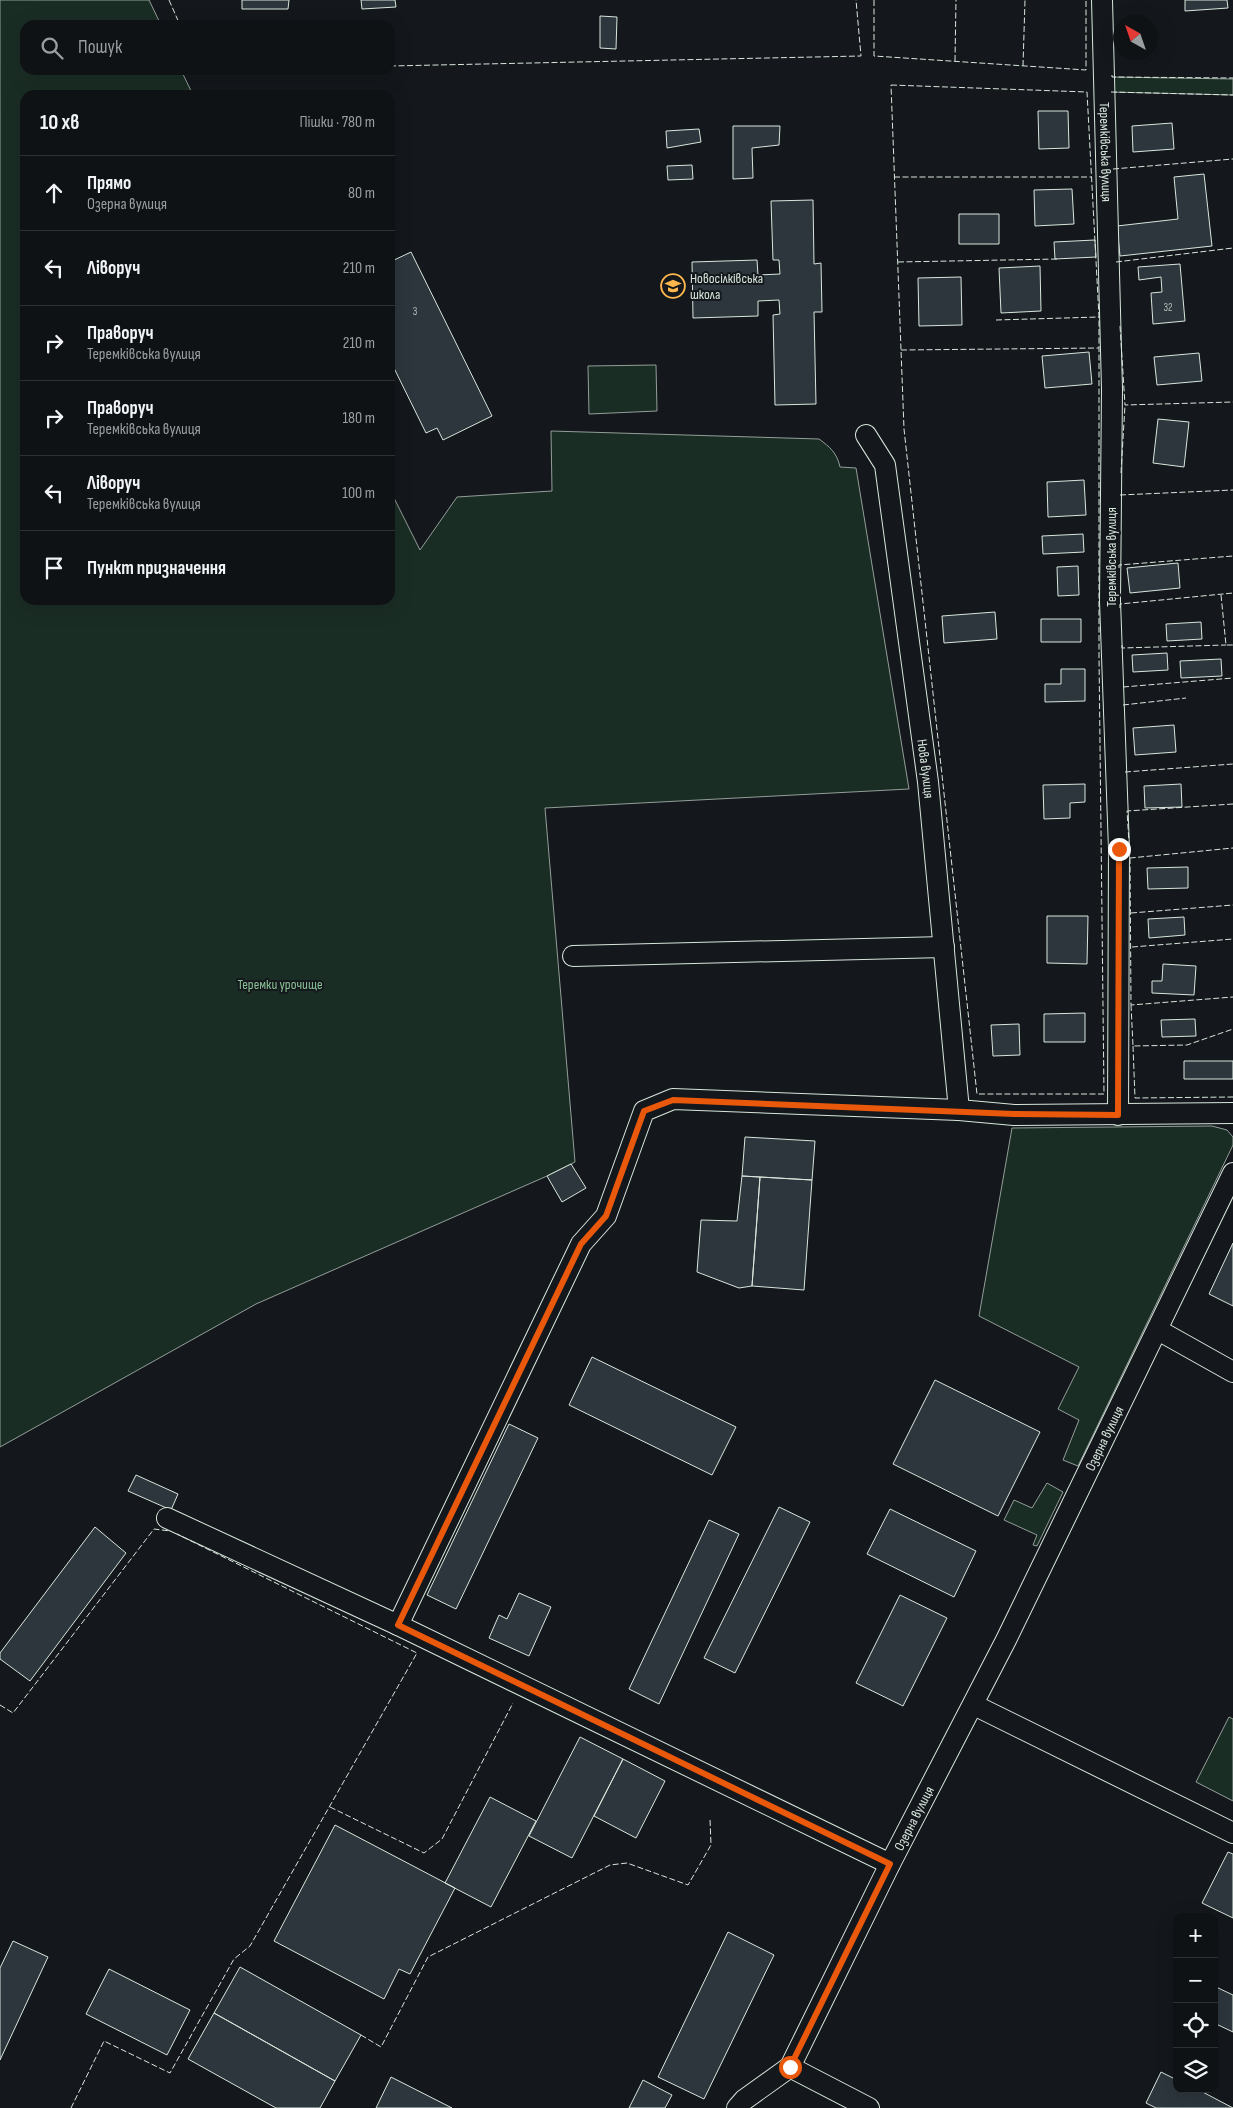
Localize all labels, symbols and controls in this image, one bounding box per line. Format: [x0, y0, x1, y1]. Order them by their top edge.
north arrow [1113, 15, 1158, 60]
search box [20, 20, 395, 75]
icon: search [38, 34, 66, 62]
text: Пошук [78, 36, 122, 59]
street label: Теремківська вулиця [1096, 102, 1116, 202]
text: 10 хв [40, 110, 79, 135]
text: Пішки · 780 m [299, 113, 375, 132]
text: Прямо [87, 172, 131, 195]
icon: ahead [40, 179, 68, 207]
text: 80 m [348, 184, 375, 203]
text: Озерна вулиця [87, 195, 167, 214]
icon: left [40, 254, 68, 282]
text: Ліворуч [87, 257, 140, 280]
text: 210 m [343, 259, 375, 278]
place label: Новосілківська школа [690, 270, 763, 303]
school or university icon: Новосілківська школа [660, 273, 686, 299]
house number: 32 [1163, 301, 1173, 314]
house number: 3 [413, 305, 418, 318]
text: Праворуч [87, 322, 154, 345]
icon: right [40, 329, 68, 357]
text: 210 m [343, 334, 375, 353]
text: Теремківська вулиця [87, 345, 201, 364]
text: Праворуч [87, 397, 154, 420]
icon: right [40, 404, 68, 432]
text: 180 m [342, 409, 375, 428]
text: Теремківська вулиця [87, 420, 201, 439]
text: Ліворуч [87, 472, 140, 495]
icon: left [40, 479, 68, 507]
text: 100 m [342, 484, 375, 503]
text: Теремківська вулиця [87, 495, 201, 514]
street label: Теремківська вулиця [1103, 507, 1120, 607]
icon: arrive [40, 554, 68, 582]
text: Пункт призначення [87, 557, 226, 580]
street label: Нова вулиця [914, 738, 938, 799]
route end [1108, 838, 1131, 861]
park label: Теремки урочище [237, 976, 323, 993]
street label: Озерна вулиця [1081, 1403, 1127, 1474]
street label: Озерна вулиця [890, 1783, 937, 1853]
map controls [1173, 1913, 1218, 2093]
button: + [1173, 1913, 1218, 1958]
button: − [1173, 1958, 1218, 2003]
button: locate [1173, 2003, 1218, 2048]
button: layers [1173, 2048, 1218, 2093]
route start [779, 2056, 802, 2079]

